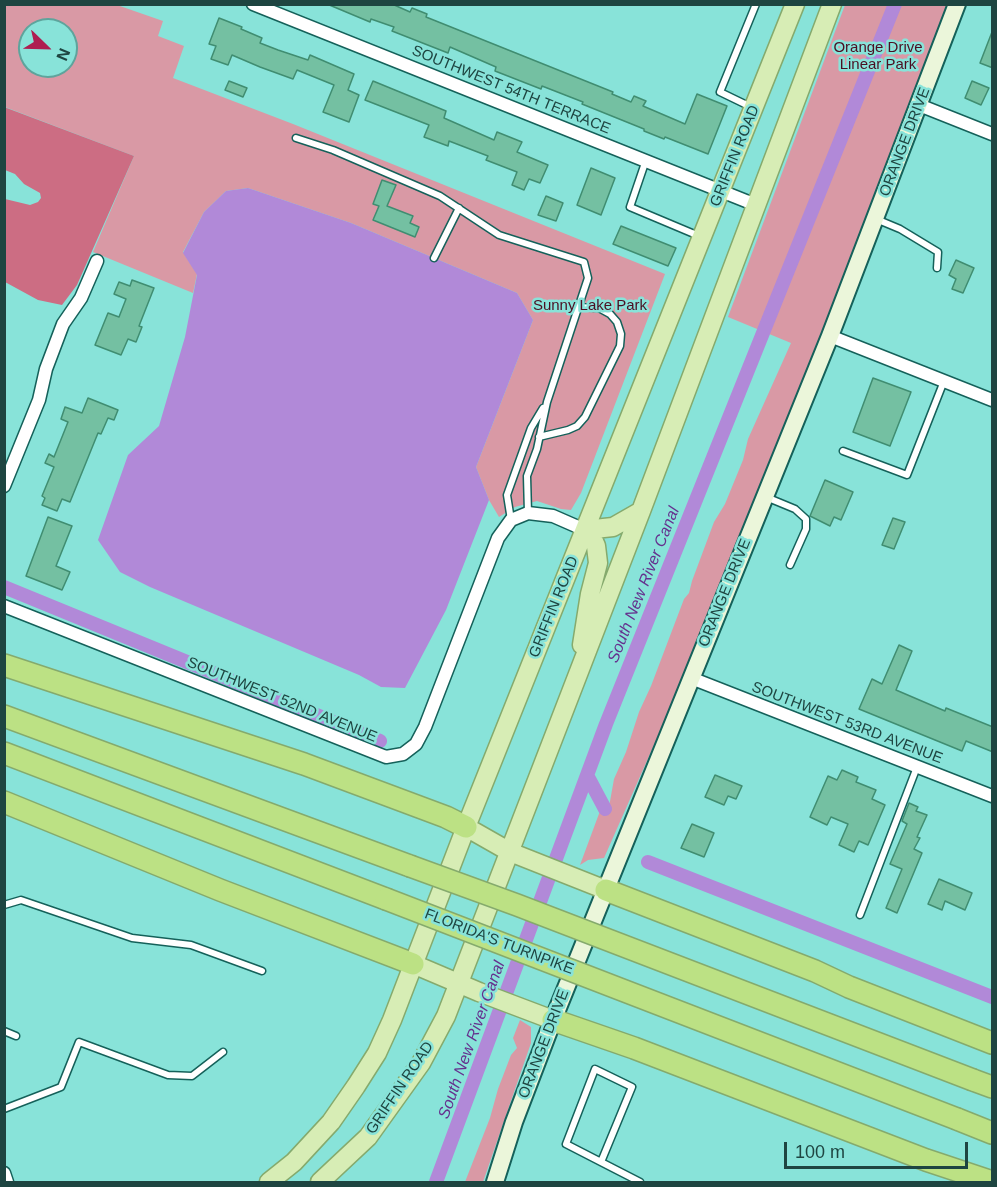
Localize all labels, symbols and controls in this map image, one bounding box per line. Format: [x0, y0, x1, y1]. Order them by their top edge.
north arrow [18, 18, 78, 78]
park label: Orange Drive Linear Park [833, 39, 923, 74]
street label: SOUTHWEST 54TH TERRACE [409, 42, 613, 138]
text: N [53, 46, 73, 63]
street label: ORANGE DRIVE [876, 85, 934, 199]
street label: GRIFFIN ROAD [707, 103, 763, 209]
park label: Sunny Lake Park [533, 297, 647, 315]
water label: South New River Canal [604, 504, 684, 666]
street label: ORANGE DRIVE [695, 536, 755, 650]
street label: GRIFFIN ROAD [526, 554, 582, 660]
street label: SOUTHWEST 52ND AVENUE [184, 654, 380, 746]
street label: SOUTHWEST 53RD AVENUE [749, 678, 945, 768]
street label: FLORIDA'S TURNPIKE [422, 905, 576, 979]
water label: South New River Canal [435, 959, 509, 1121]
street label: ORANGE DRIVE [515, 987, 573, 1101]
street label: GRIFFIN ROAD [362, 1038, 438, 1138]
scale bar [787, 1130, 972, 1168]
text: 100 m [795, 1142, 845, 1162]

